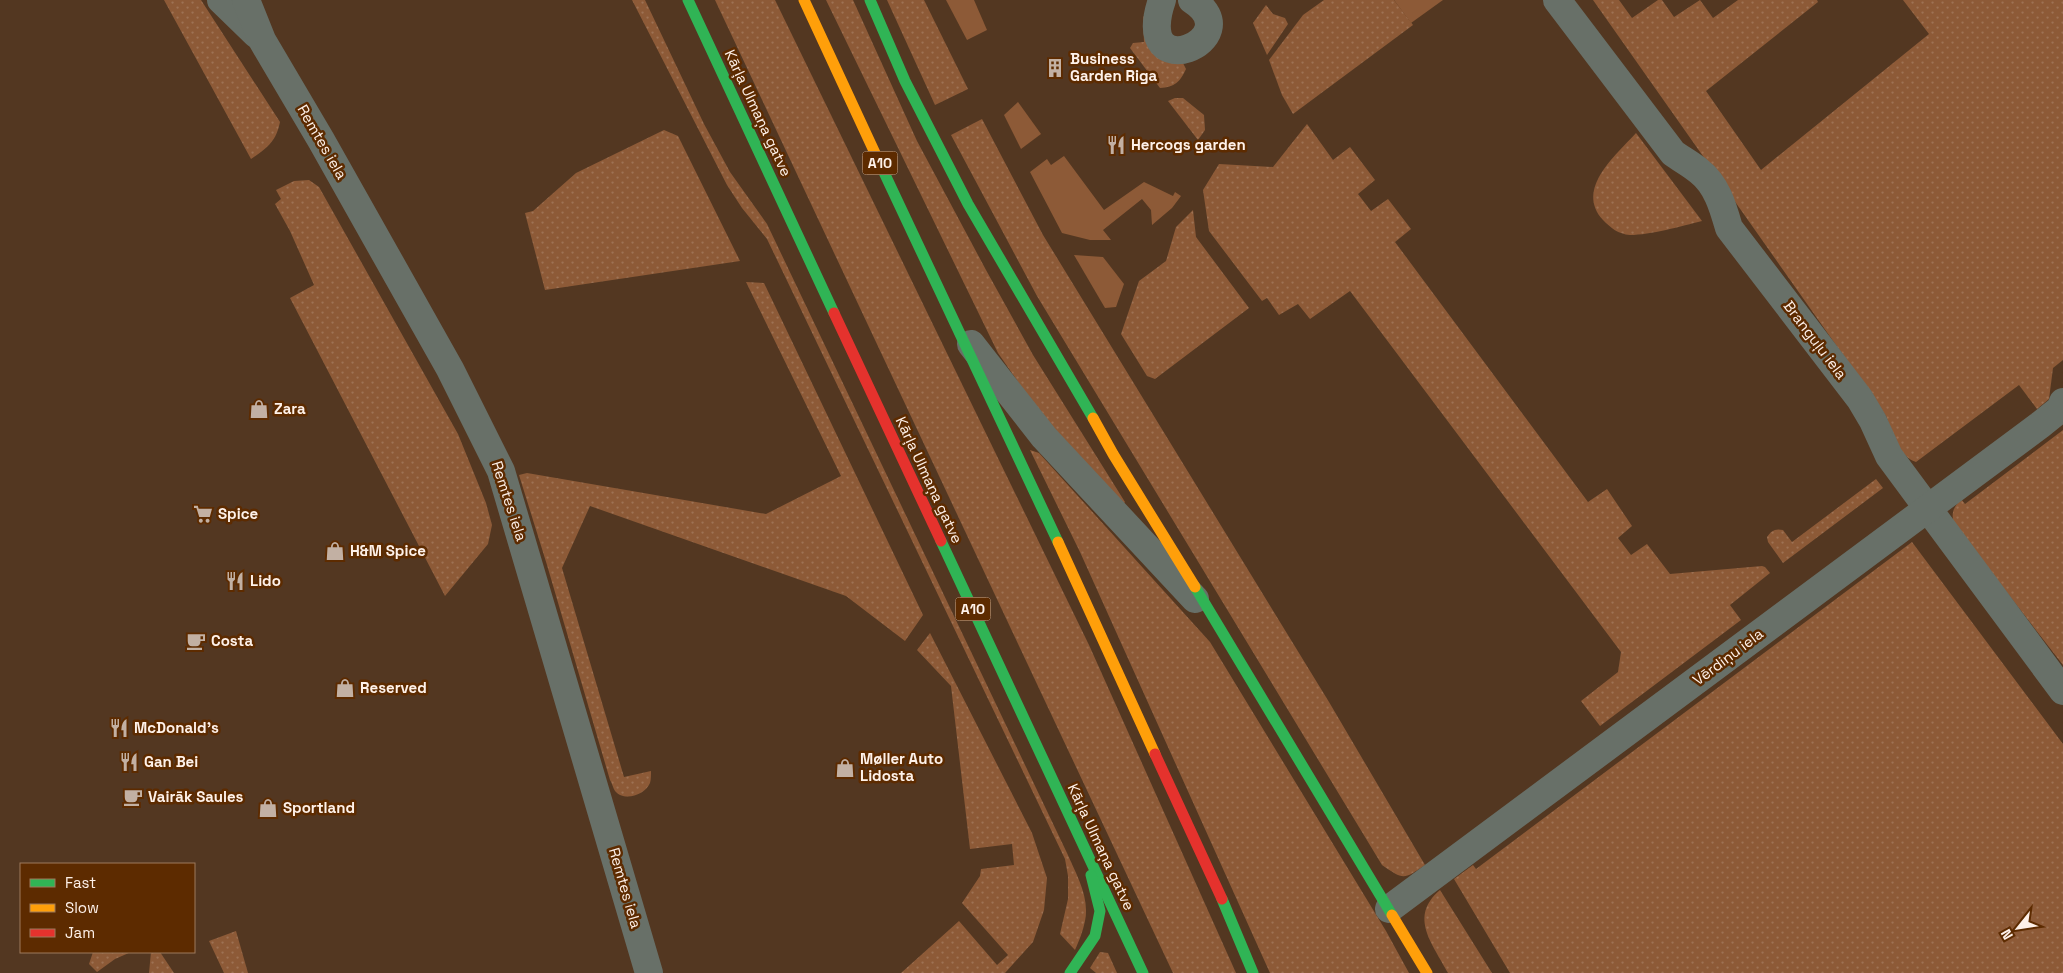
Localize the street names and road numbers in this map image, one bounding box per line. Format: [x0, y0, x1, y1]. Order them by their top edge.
street label: Kārļa Ulmaņa gatve [721, 46, 796, 179]
street label: Remtes iela [293, 101, 352, 183]
road number: A10 [862, 152, 898, 174]
street label: Branguļu iela [1780, 297, 1851, 383]
street label: Kārļa Ulmaņa gatve [892, 413, 967, 546]
street label: Remtes iela [488, 458, 531, 544]
road number: A10 [956, 598, 990, 620]
street label: Vērdiņu iela [1689, 624, 1767, 689]
street label: Kārļa Ulmaņa gatve [1064, 780, 1139, 913]
street label: Remtes iela [605, 845, 646, 931]

